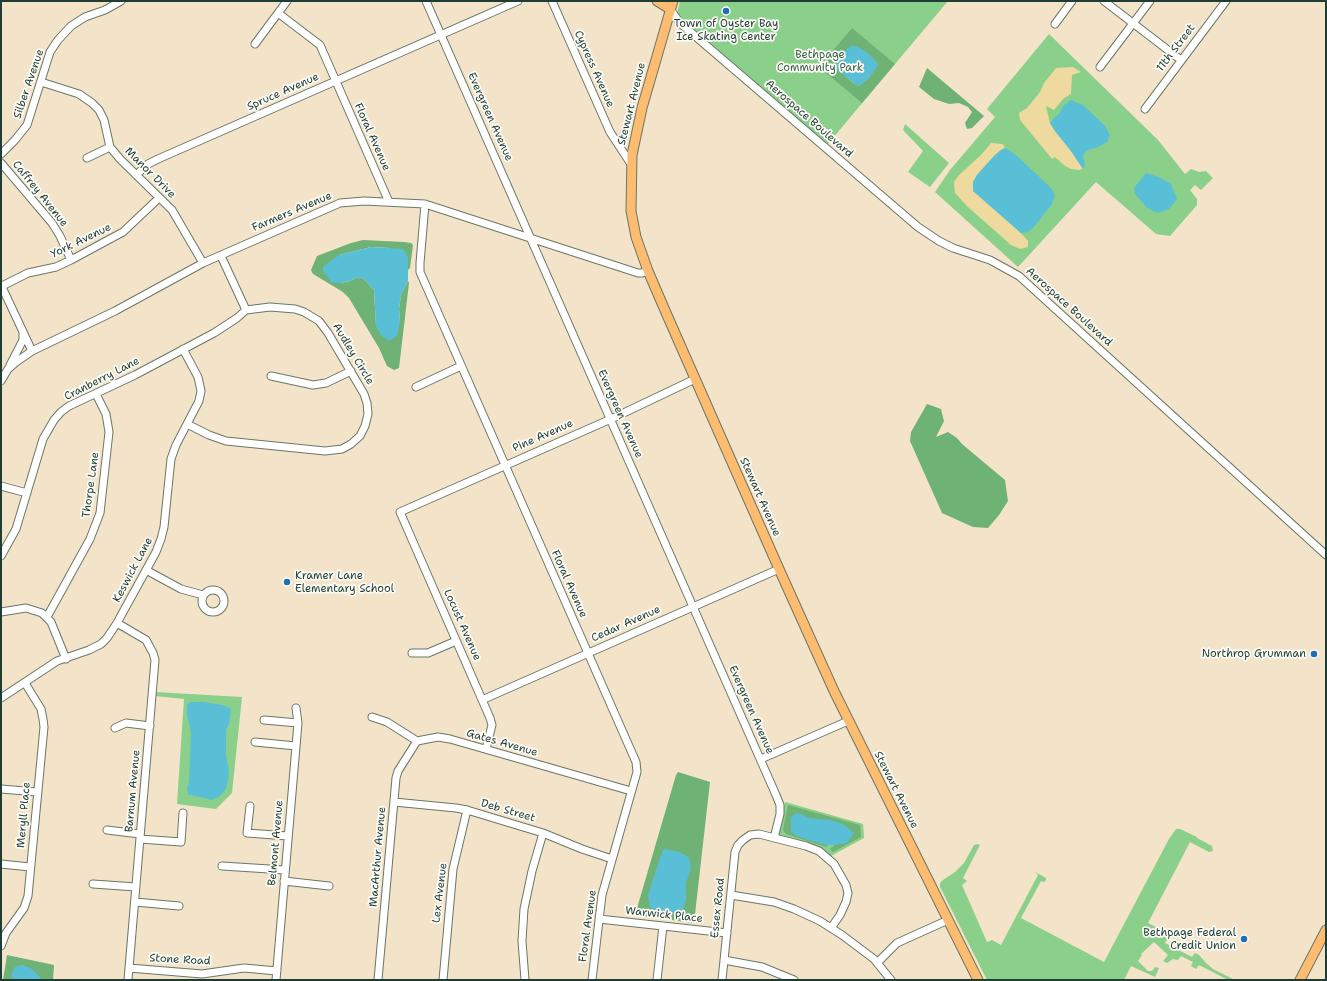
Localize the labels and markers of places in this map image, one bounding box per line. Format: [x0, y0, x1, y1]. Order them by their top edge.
marker: Town of Oyster Bay Ice Skating Center [721, 6, 731, 16]
place label: Town of Oyster Bay Ice Skating Center [674, 17, 778, 43]
place label: Kramer Lane Elementary School [295, 569, 394, 595]
marker: Kramer Lane Elementary School [282, 577, 292, 587]
place label: Northrop Grumman [1202, 647, 1306, 661]
marker: Northrop Grumman [1309, 649, 1319, 659]
place label: Bethpage Federal Credit Union [1143, 926, 1236, 952]
marker: Bethpage Federal Credit Union [1239, 934, 1249, 944]

